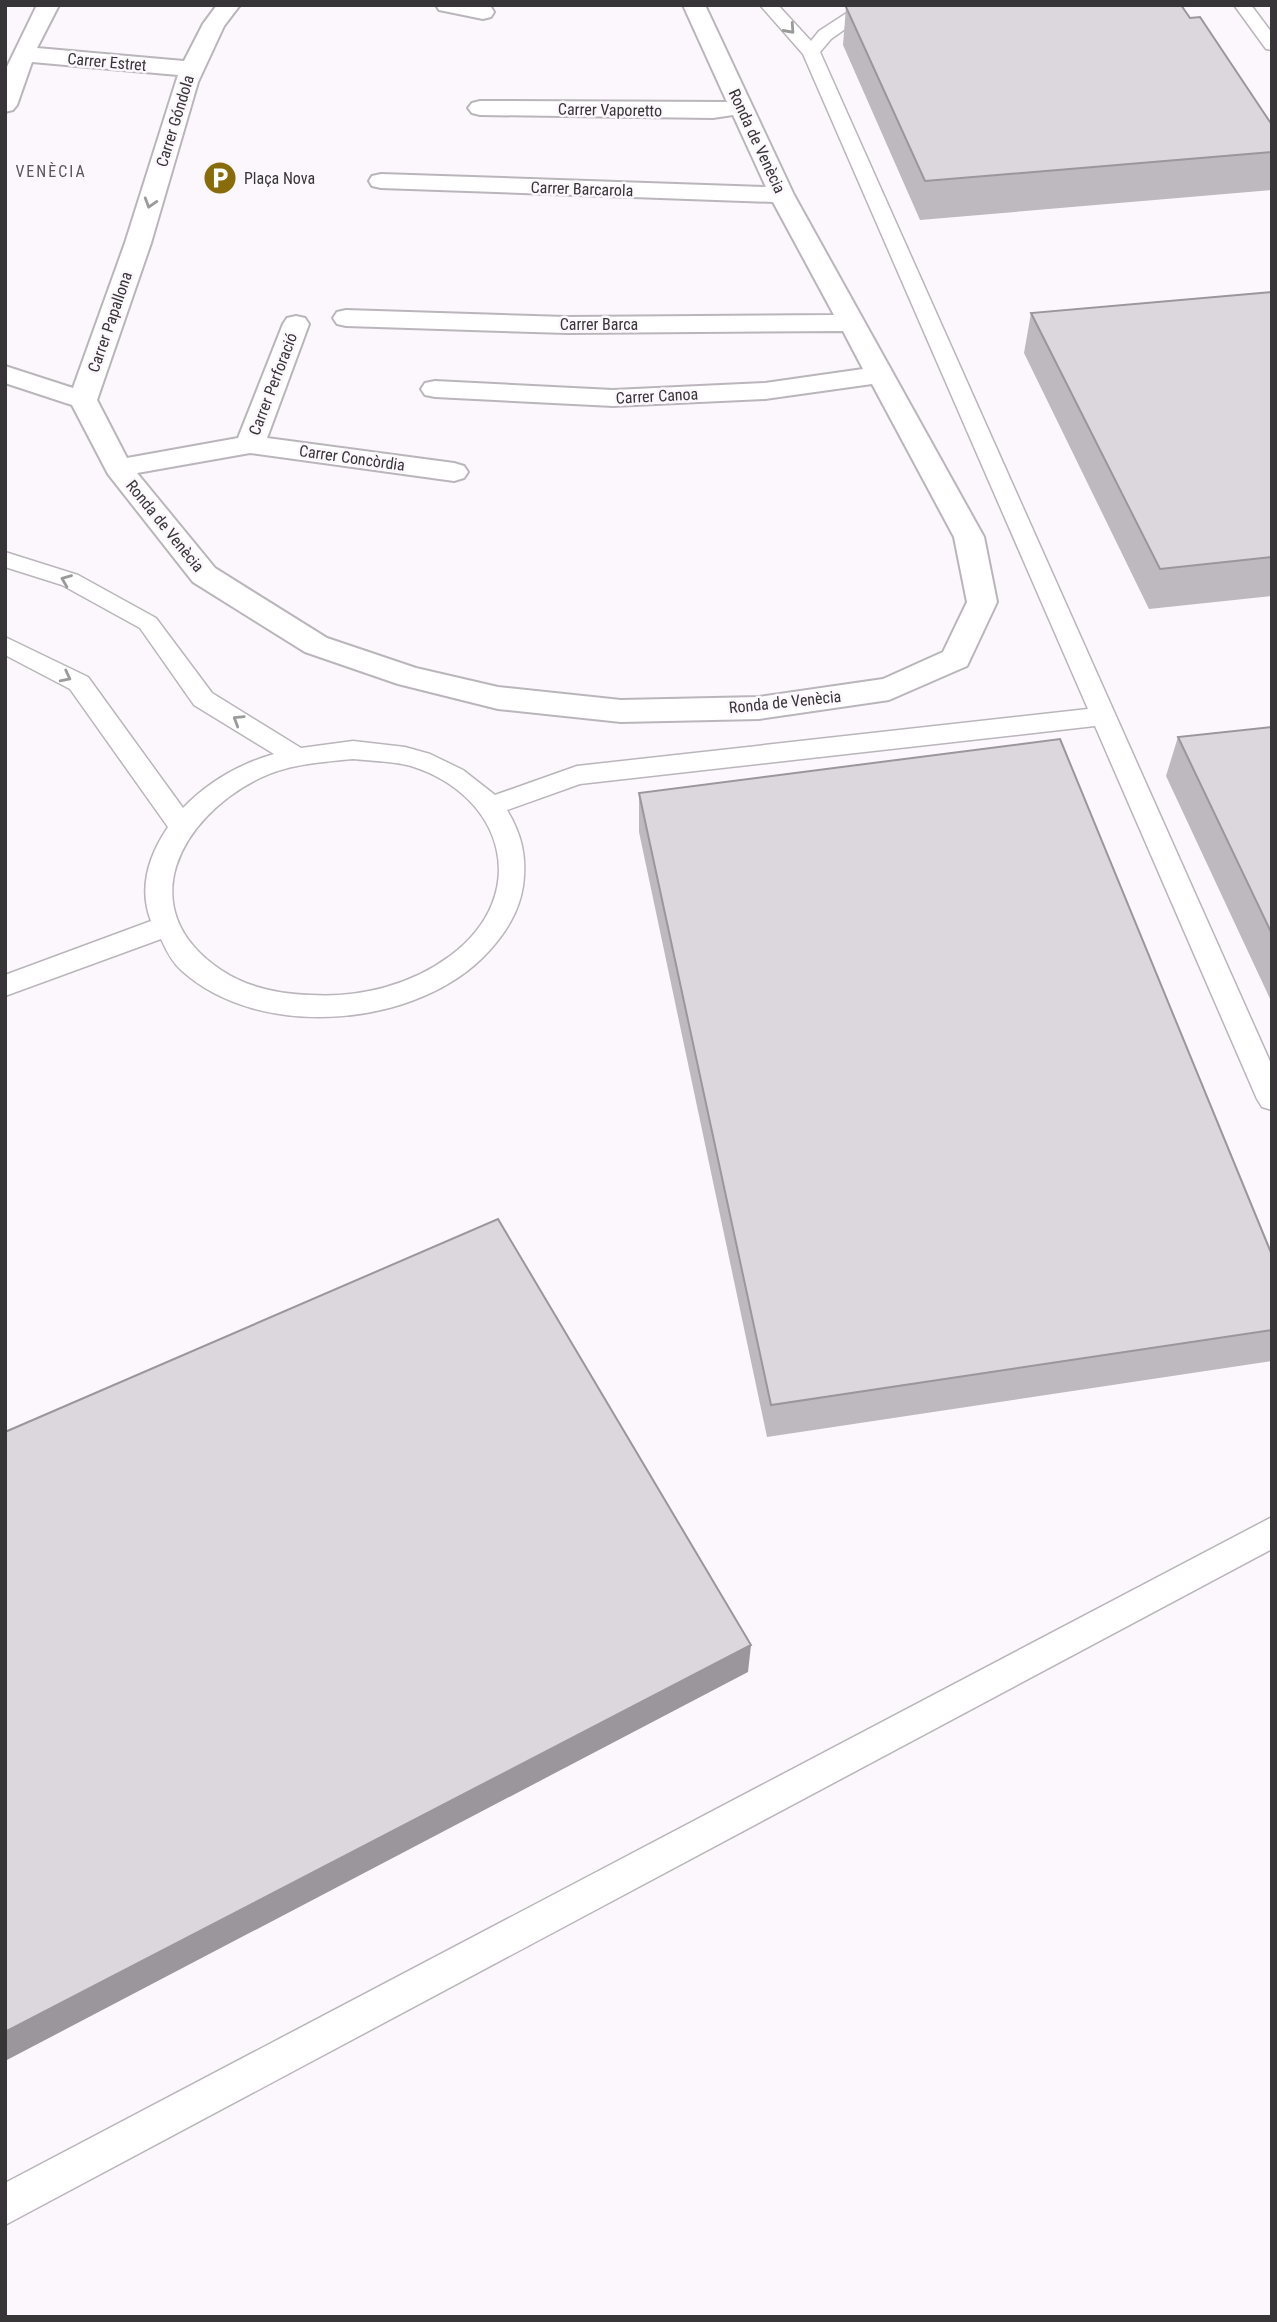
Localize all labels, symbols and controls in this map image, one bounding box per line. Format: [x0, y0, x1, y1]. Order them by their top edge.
one-way arrow [781, 21, 794, 34]
street label: Carrer Estret [67, 49, 148, 75]
street label: Carrer Góndola [152, 73, 198, 169]
street label: Ronda de Venècia [725, 86, 789, 196]
street label: Carrer Vaporetto [558, 100, 662, 120]
parking icon: Plaça Nova [201, 159, 239, 197]
district label: VENÈCIA [15, 162, 87, 181]
place label: Plaça Nova [244, 169, 315, 188]
street label: Carrer Barcarola [530, 178, 634, 200]
one-way arrow [143, 197, 158, 209]
street label: Carrer Papallona [84, 269, 136, 375]
street label: Carrer Barca [560, 315, 638, 334]
street label: Carrer Perforació [245, 330, 301, 438]
street label: Carrer Canoa [615, 384, 699, 408]
street label: Carrer Concòrdia [298, 441, 406, 475]
street label: Ronda de Venècia [122, 476, 208, 576]
one-way arrow [60, 574, 72, 588]
one-way arrow [59, 668, 71, 682]
street label: Ronda de Venècia [728, 687, 842, 717]
one-way arrow [232, 716, 245, 729]

